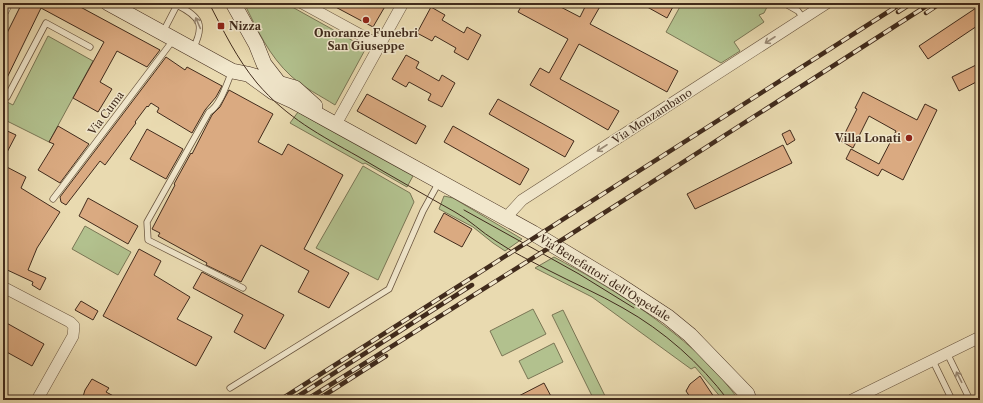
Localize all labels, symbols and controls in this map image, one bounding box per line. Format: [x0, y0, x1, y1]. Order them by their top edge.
marker: Onoranze Funebri San Giuseppe [361, 15, 371, 25]
one-way arrow [193, 18, 201, 30]
place label: Nizza [229, 19, 262, 33]
marker: Nizza [216, 21, 226, 31]
place label: Onoranze Funebri San Giuseppe [314, 26, 418, 53]
one-way arrow [764, 36, 776, 44]
street label: Via Monzambano [609, 85, 695, 148]
street label: Via Cuma [84, 88, 127, 138]
place label: Villa Lonati [834, 131, 901, 145]
marker: Villa Lonati [904, 133, 914, 143]
one-way arrow [597, 144, 608, 152]
street label: Via Benefattori dell'Ospedale [536, 231, 673, 324]
one-way arrow [954, 371, 962, 383]

